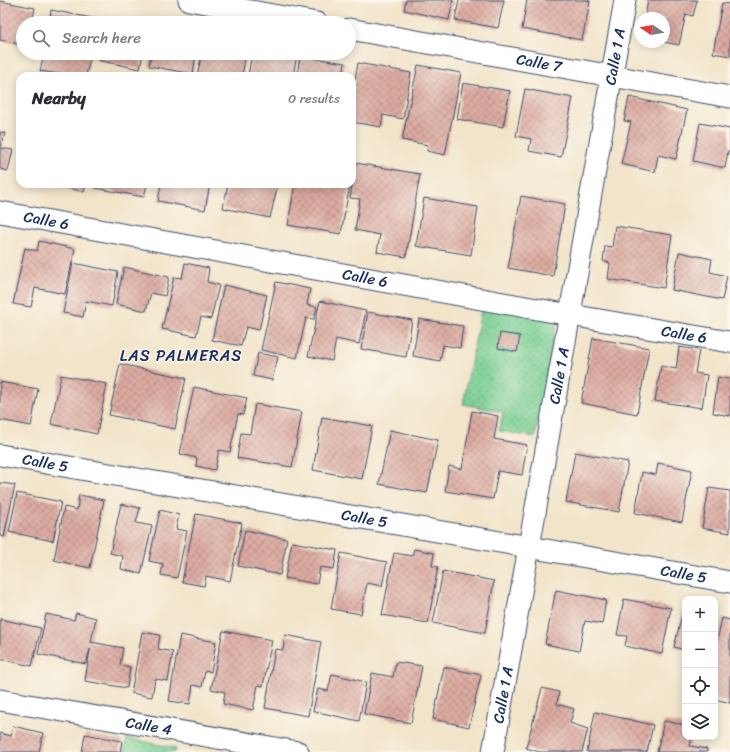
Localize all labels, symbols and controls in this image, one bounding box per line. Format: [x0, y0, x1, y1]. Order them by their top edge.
north arrow [634, 12, 670, 48]
search box [16, 16, 356, 60]
text: Search here [62, 25, 141, 51]
street label: Calle 1 A [597, 26, 633, 87]
icon: search [30, 27, 52, 49]
street label: Calle 7 [514, 46, 565, 80]
text: Nearby [32, 83, 86, 113]
text: 0 results [288, 87, 340, 110]
street label: Calle 6 [21, 204, 71, 237]
street label: Calle 6 [340, 261, 390, 295]
street label: Calle 6 [659, 318, 709, 351]
district label: LAS PALMERAS [120, 341, 242, 370]
street label: Calle 1 A [541, 345, 577, 406]
street label: Calle 5 [20, 446, 70, 480]
street label: Calle 5 [340, 502, 390, 535]
street label: Calle 5 [659, 557, 709, 591]
map controls [682, 596, 718, 740]
button: + [682, 596, 718, 632]
button: − [682, 632, 718, 668]
street label: Calle 1 A [485, 664, 521, 725]
button: locate [682, 668, 718, 704]
button: layers [682, 704, 718, 740]
street label: Calle 4 [124, 709, 174, 743]

